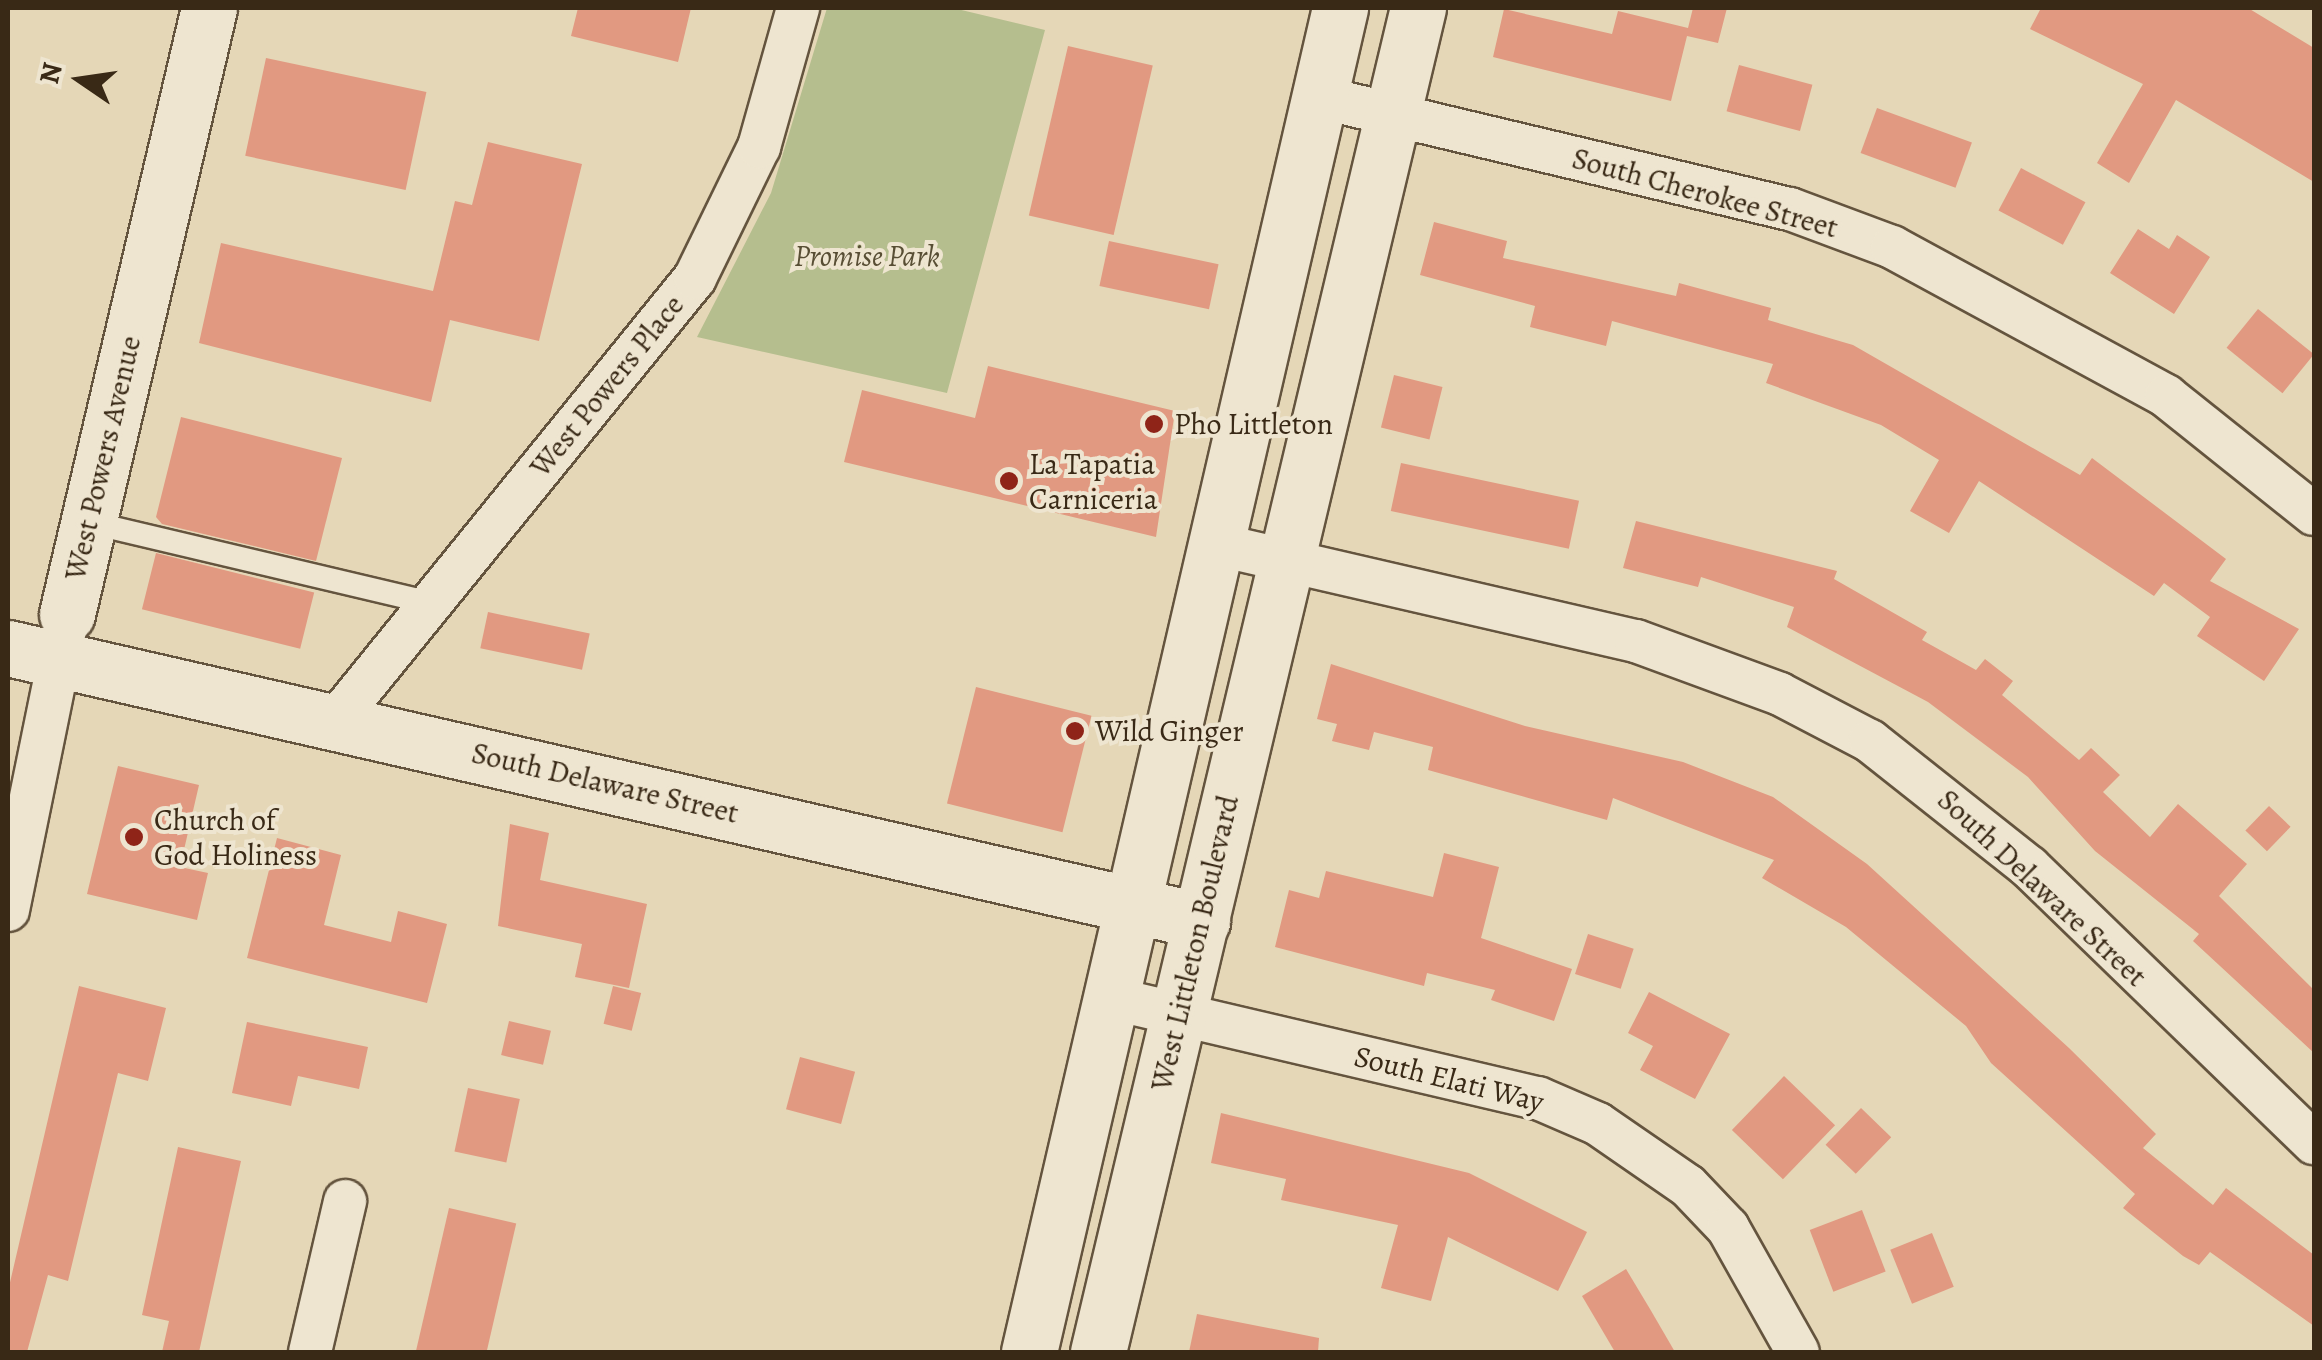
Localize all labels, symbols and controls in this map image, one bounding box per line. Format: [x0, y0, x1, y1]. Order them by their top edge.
north arrow [30, 30, 130, 130]
text: N [30, 59, 72, 87]
street label: South Cherokee Street [1568, 140, 1842, 246]
park label: Promise Park [794, 238, 940, 274]
street label: West Powers Place [523, 288, 691, 484]
street label: West Powers Avenue [57, 332, 149, 584]
place label: Pho Littleton [1174, 406, 1333, 442]
marker: Pho Littleton [1143, 413, 1165, 435]
place label: La Tapatia Carniceria [1029, 446, 1158, 516]
marker: La Tapatia Carniceria [998, 470, 1020, 492]
place label: Wild Ginger [1095, 713, 1244, 749]
marker: Wild Ginger [1064, 720, 1086, 742]
street label: South Delaware Street [468, 735, 742, 831]
street label: South Delaware Street [1930, 782, 2154, 994]
street label: West Littleton Boulevard [1143, 792, 1247, 1094]
place label: Church of God Holiness [154, 802, 317, 872]
marker: Church of God Holiness [123, 826, 145, 848]
street label: South Elati Way [1351, 1038, 1547, 1120]

